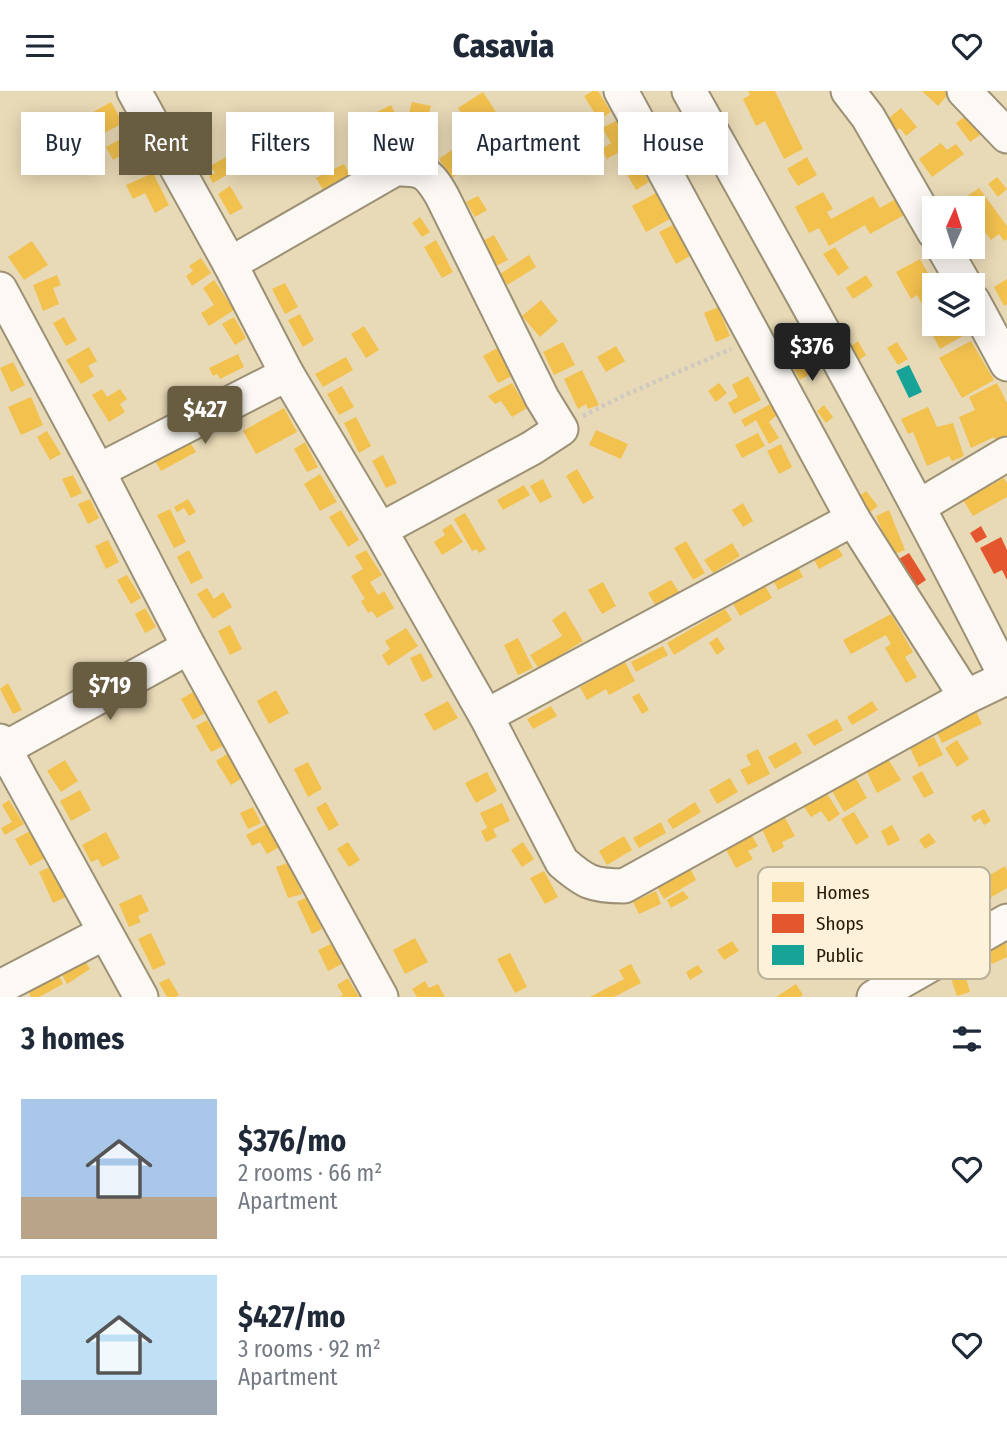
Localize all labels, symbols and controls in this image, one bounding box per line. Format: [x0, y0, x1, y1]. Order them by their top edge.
icon: menu [21, 27, 59, 65]
text: Casavia [453, 27, 554, 65]
icon: heart [948, 27, 986, 65]
chip: Buy [21, 112, 105, 175]
chip: Rent [119, 112, 212, 175]
chip: Filters [226, 112, 334, 175]
chip: New [348, 112, 438, 175]
chip: Apartment [452, 112, 604, 175]
chip: House [618, 112, 728, 175]
north arrow [922, 196, 985, 259]
map controls [922, 196, 985, 336]
button: layers [922, 273, 985, 336]
pin: $376 [771, 323, 853, 383]
text: $376 [790, 332, 834, 360]
pin: $427 [164, 387, 246, 446]
text: $427 [183, 395, 227, 423]
pin: $719 [69, 663, 151, 722]
text: $719 [89, 671, 131, 699]
legend [758, 867, 990, 979]
text: Homes [816, 881, 870, 904]
text: Shops [816, 912, 864, 935]
text: Public [816, 944, 863, 967]
icon: filters [948, 1020, 986, 1058]
text: 3 homes [21, 1021, 124, 1057]
text: $376/mo [238, 1123, 346, 1159]
icon: home [77, 1127, 161, 1211]
icon: heart [948, 1150, 986, 1188]
text: 2 rooms · 66 m² [238, 1159, 382, 1187]
text: Apartment [238, 1187, 338, 1215]
text: $427/mo [238, 1299, 345, 1335]
icon: home [77, 1303, 161, 1387]
icon: heart [948, 1326, 986, 1364]
text: 3 rooms · 92 m² [238, 1335, 381, 1363]
text: Apartment [238, 1363, 338, 1391]

